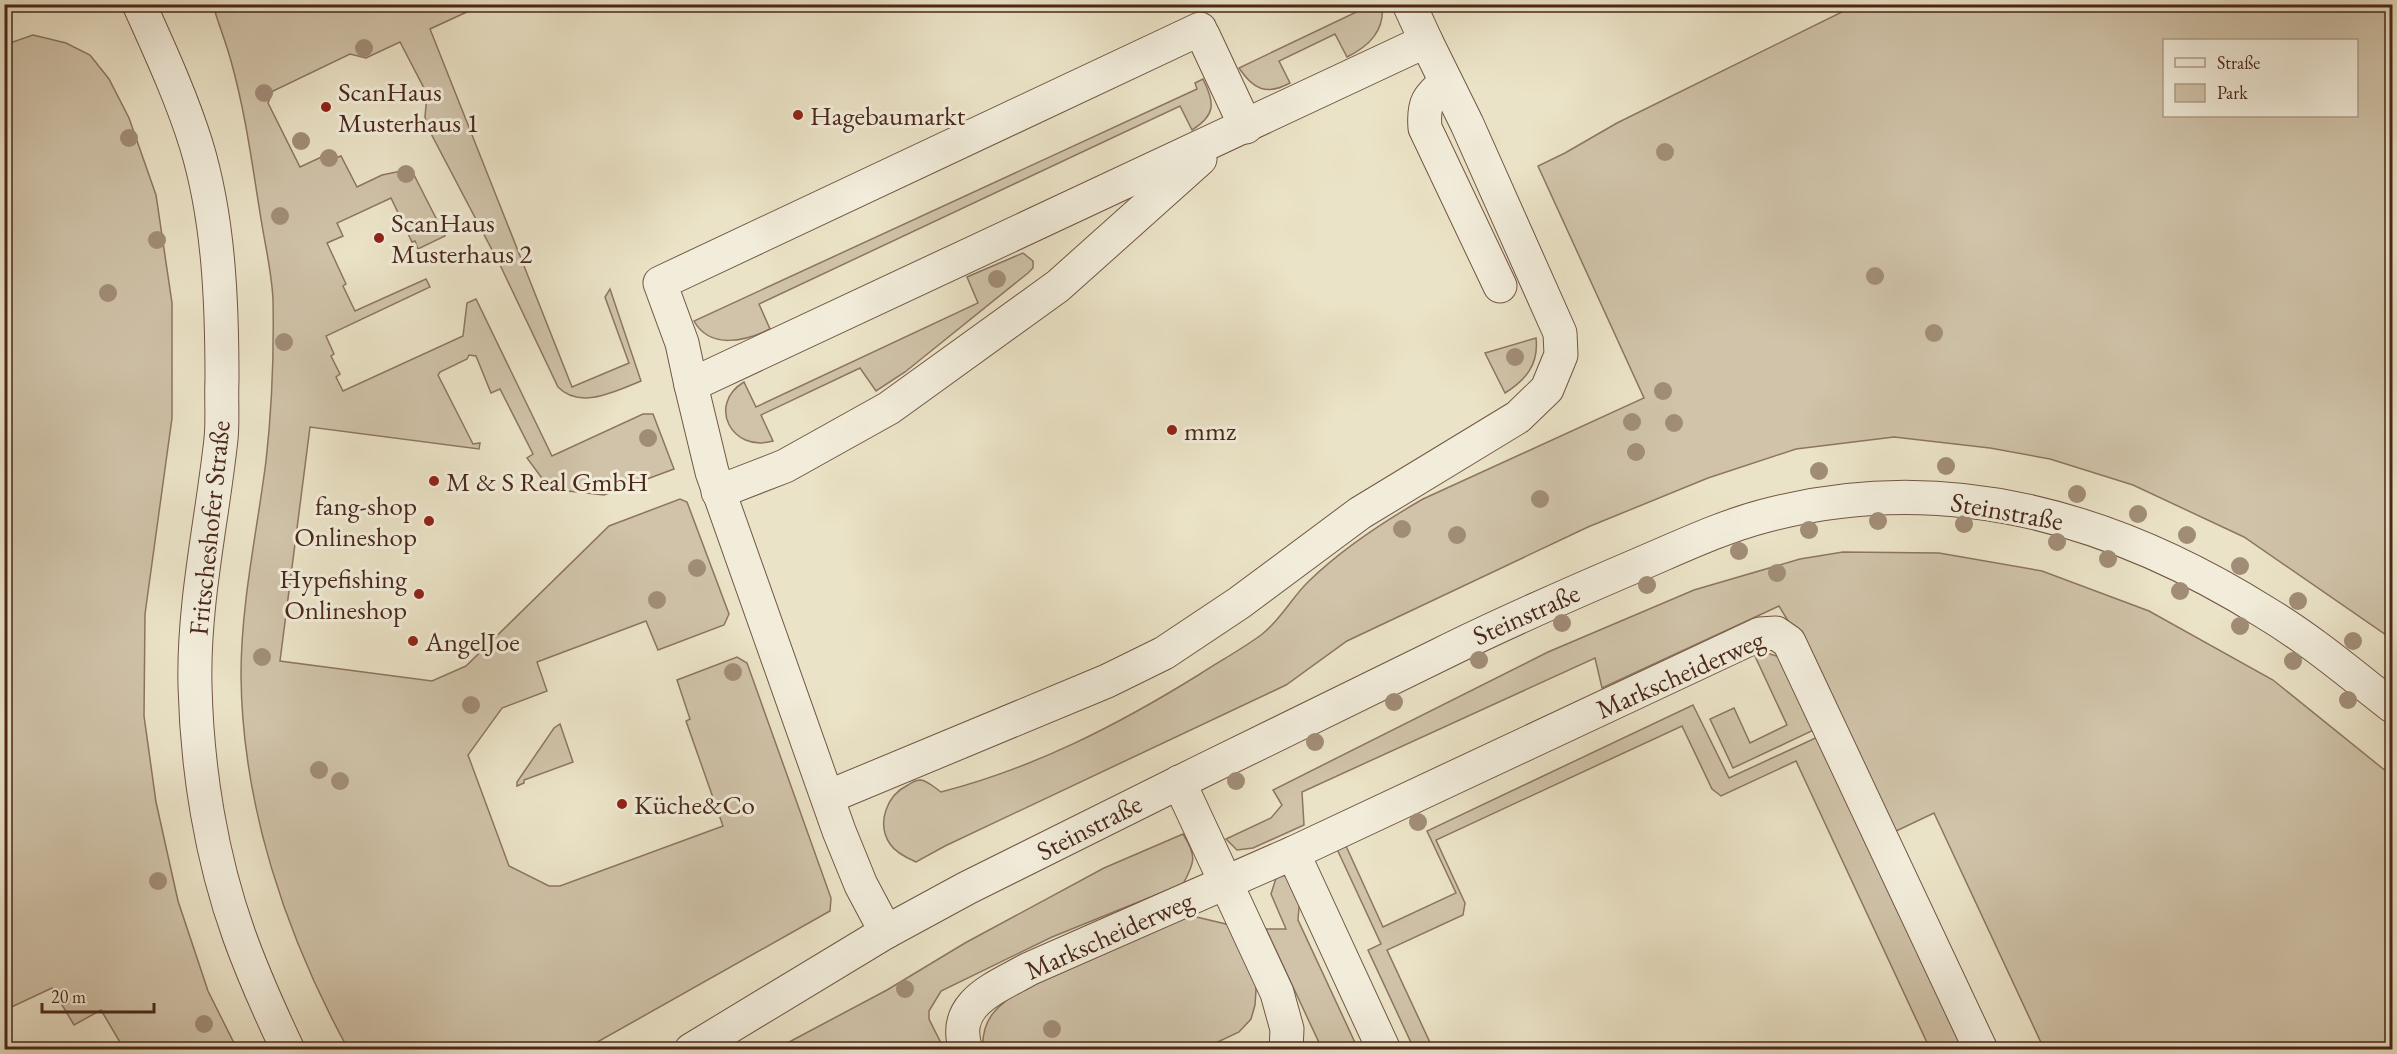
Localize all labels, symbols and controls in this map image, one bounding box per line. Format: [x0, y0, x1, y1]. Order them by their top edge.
legend [2163, 39, 2358, 117]
text: Straße [2217, 51, 2260, 74]
place label: ScanHaus Musterhaus 1 [338, 74, 479, 140]
text: Park [2217, 81, 2248, 104]
place label: Hagebaumarkt [810, 98, 966, 133]
marker: ScanHaus Musterhaus 1 [319, 100, 333, 114]
marker: Hagebaumarkt [791, 108, 805, 122]
place label: ScanHaus Musterhaus 2 [391, 205, 532, 271]
marker: ScanHaus Musterhaus 2 [372, 231, 386, 245]
place label: mmz [1184, 413, 1237, 448]
street label: Fritscheshofer Straße [180, 419, 238, 637]
marker: mmz [1165, 423, 1179, 437]
place label: M & S Real GmbH [446, 464, 648, 499]
marker: M & S Real GmbH [427, 474, 441, 488]
street label: Steinstraße [1948, 484, 2066, 538]
place label: fang-shop Onlineshop [294, 488, 417, 554]
marker: fang-shop Onlineshop [422, 514, 436, 528]
place label: Hypefishing Onlineshop [280, 561, 407, 627]
street label: Steinstraße [1467, 575, 1585, 653]
marker: Hypefishing Onlineshop [412, 587, 426, 601]
street label: Markscheiderweg [1591, 621, 1770, 727]
place label: AngelJoe [424, 624, 520, 659]
marker: AngelJoe [406, 634, 420, 648]
street label: Steinstraße [1030, 786, 1148, 868]
place label: Küche&Co [634, 787, 755, 822]
marker: Küche&Co [615, 797, 629, 811]
street label: Markscheiderweg [1020, 882, 1199, 988]
scale bar [42, 976, 154, 1014]
text: 20 m [51, 985, 86, 1008]

